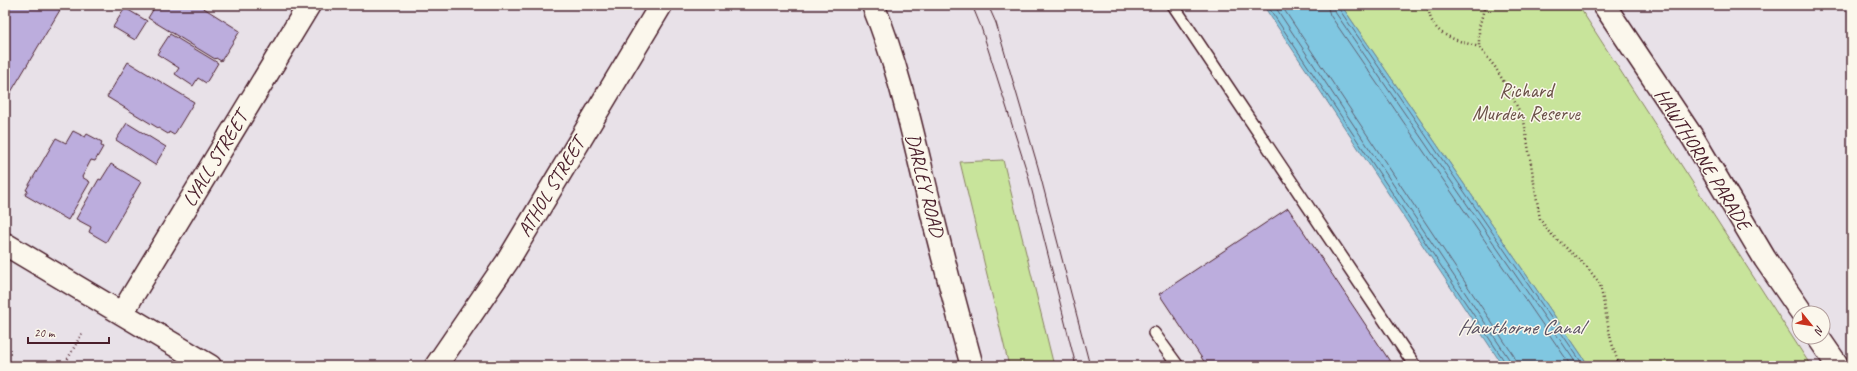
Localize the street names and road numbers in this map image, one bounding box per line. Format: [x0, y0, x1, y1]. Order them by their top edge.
street label: HAWTHORNE PARADE [1649, 83, 1758, 237]
street label: LYALL STREET [177, 103, 256, 211]
street label: ATHOL STREET [512, 130, 592, 241]
street label: DARLEY ROAD [900, 131, 950, 242]

